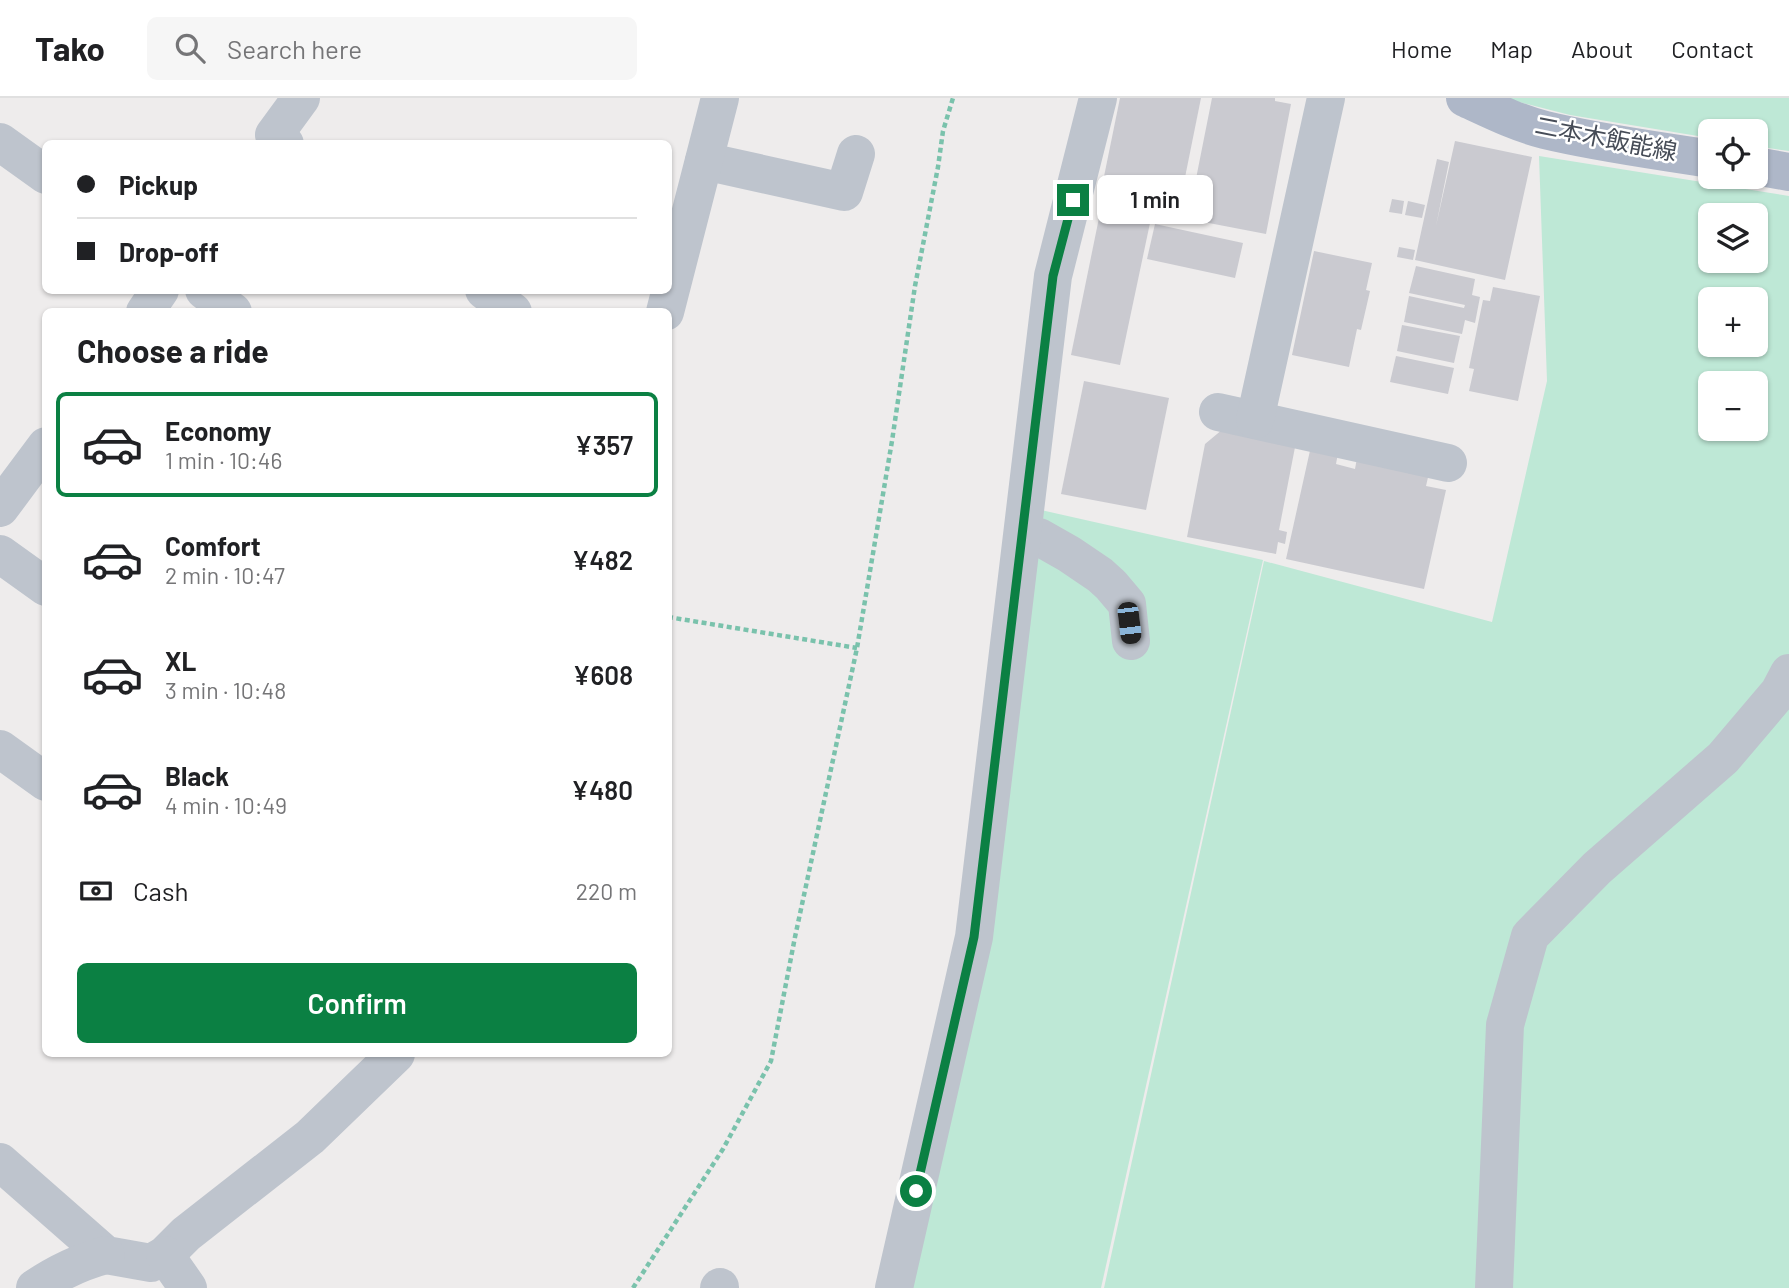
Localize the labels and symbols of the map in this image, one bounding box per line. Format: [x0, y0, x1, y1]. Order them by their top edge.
street label: 二本木飯能線 [1533, 110, 1680, 165]
callout: 1 min [1098, 176, 1213, 224]
route end [1057, 184, 1089, 216]
car [1117, 601, 1142, 645]
route start [900, 1175, 932, 1207]

